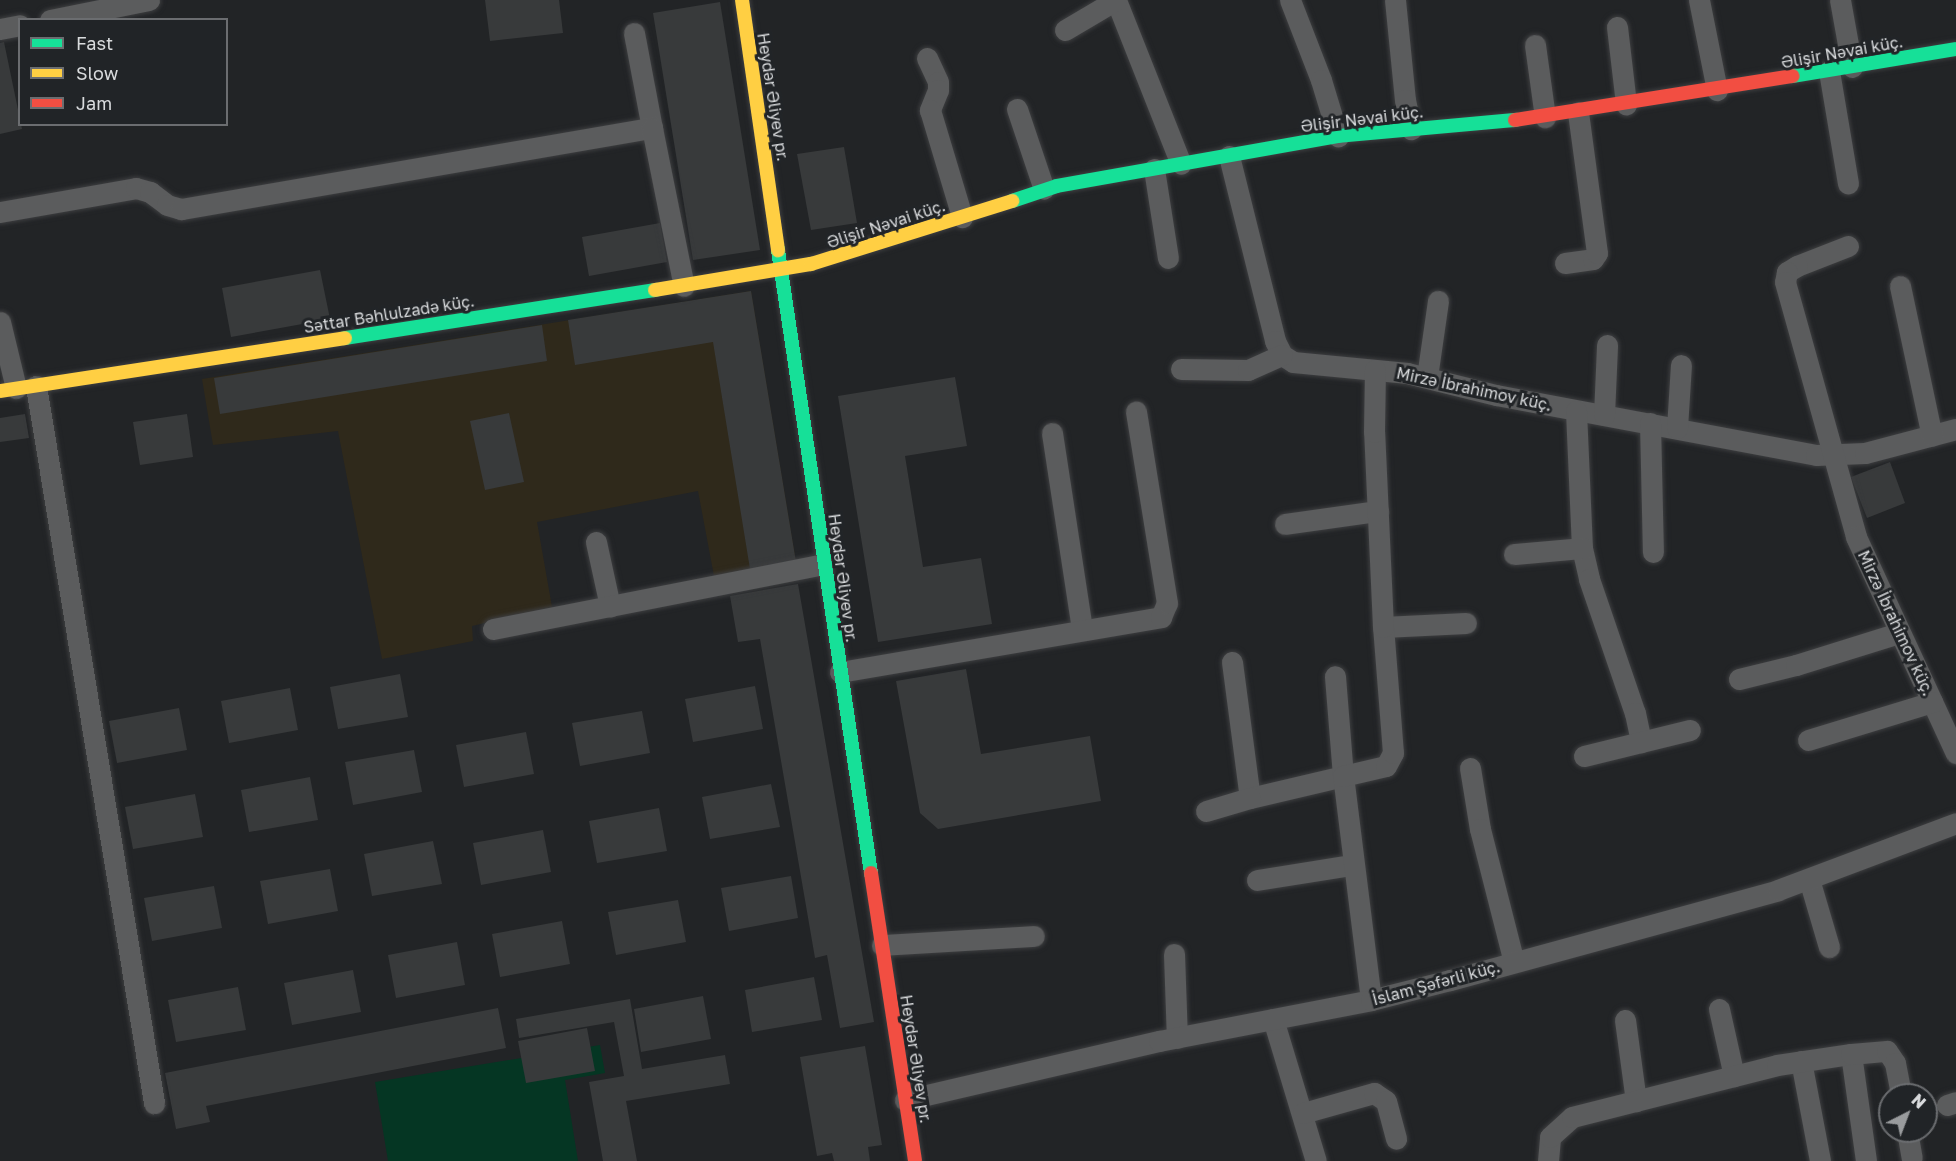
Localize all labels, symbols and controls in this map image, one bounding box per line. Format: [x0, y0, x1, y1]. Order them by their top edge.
legend [18, 18, 228, 126]
street label: Heydər Əliyev pr. [753, 31, 793, 163]
text: Fast [76, 32, 113, 54]
street label: Əlişir Nəvai küç. [1780, 32, 1904, 72]
text: Slow [76, 62, 118, 84]
text: Jam [76, 92, 112, 114]
street label: Əlişir Nəvai küç. [1300, 102, 1424, 136]
street label: Əlişir Nəvai küç. [824, 196, 948, 252]
street label: Səttar Bəhlulzadə küç. [302, 291, 476, 337]
street label: Mirzə İbrahimov küç. [1395, 363, 1553, 415]
street label: Heydər Əliyev pr. [824, 512, 862, 644]
street label: Mirzə İbrahimov küç. [1854, 547, 1938, 699]
street label: İslam Şəfərli küç. [1370, 957, 1502, 1009]
street label: Heydər Əliyev pr. [896, 993, 936, 1125]
north arrow [1878, 1083, 1938, 1143]
text: N [1907, 1090, 1930, 1113]

